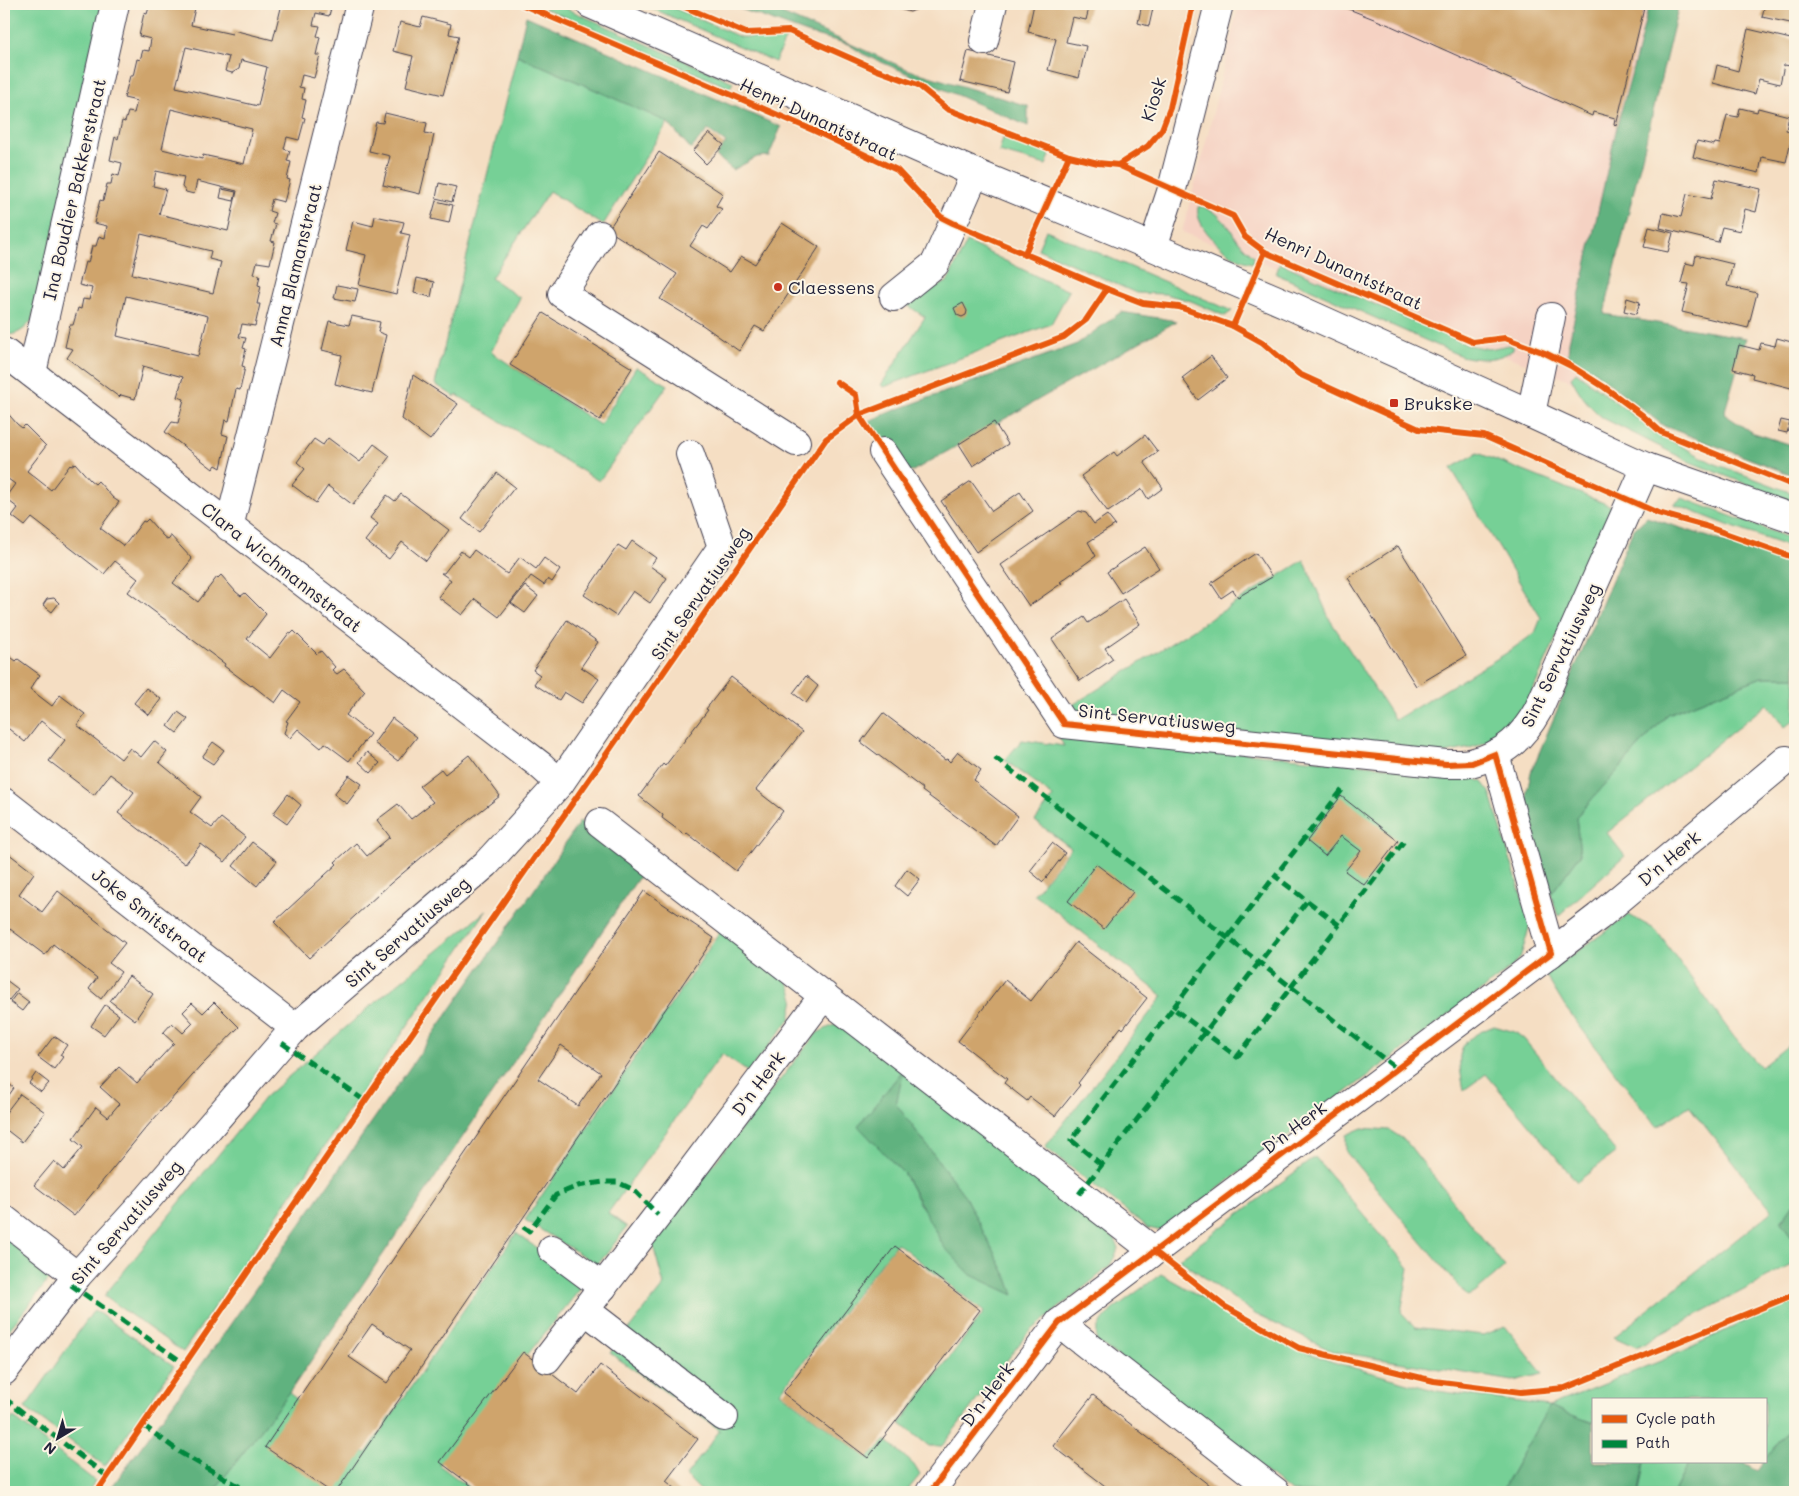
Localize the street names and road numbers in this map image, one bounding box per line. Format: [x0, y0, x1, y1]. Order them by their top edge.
street label: Henri Dunantstraat [736, 72, 902, 166]
street label: Kiosk [1135, 74, 1171, 124]
street label: Ina Boudier Bakkerstraat [37, 76, 111, 302]
street label: Anna Blamanstraat [263, 181, 327, 349]
street label: Henri Dunantstraat [1261, 221, 1427, 315]
street label: Clara Wichmannstraat [197, 497, 367, 637]
street label: Sint Servatiusweg [645, 521, 755, 665]
street label: Sint Servatiusweg [1515, 579, 1605, 731]
street label: Sint Servatiusweg [1077, 698, 1237, 738]
street label: D'n Herk [1633, 825, 1705, 891]
street label: Joke Smitstraat [87, 862, 213, 968]
street label: Sint Servatiusweg [340, 871, 474, 993]
street label: D'n Herk [726, 1046, 790, 1120]
street label: D'n Herk [1257, 1095, 1331, 1159]
street label: Sint Servatiusweg [65, 1155, 187, 1289]
street label: D'n Herk [955, 1357, 1019, 1431]

